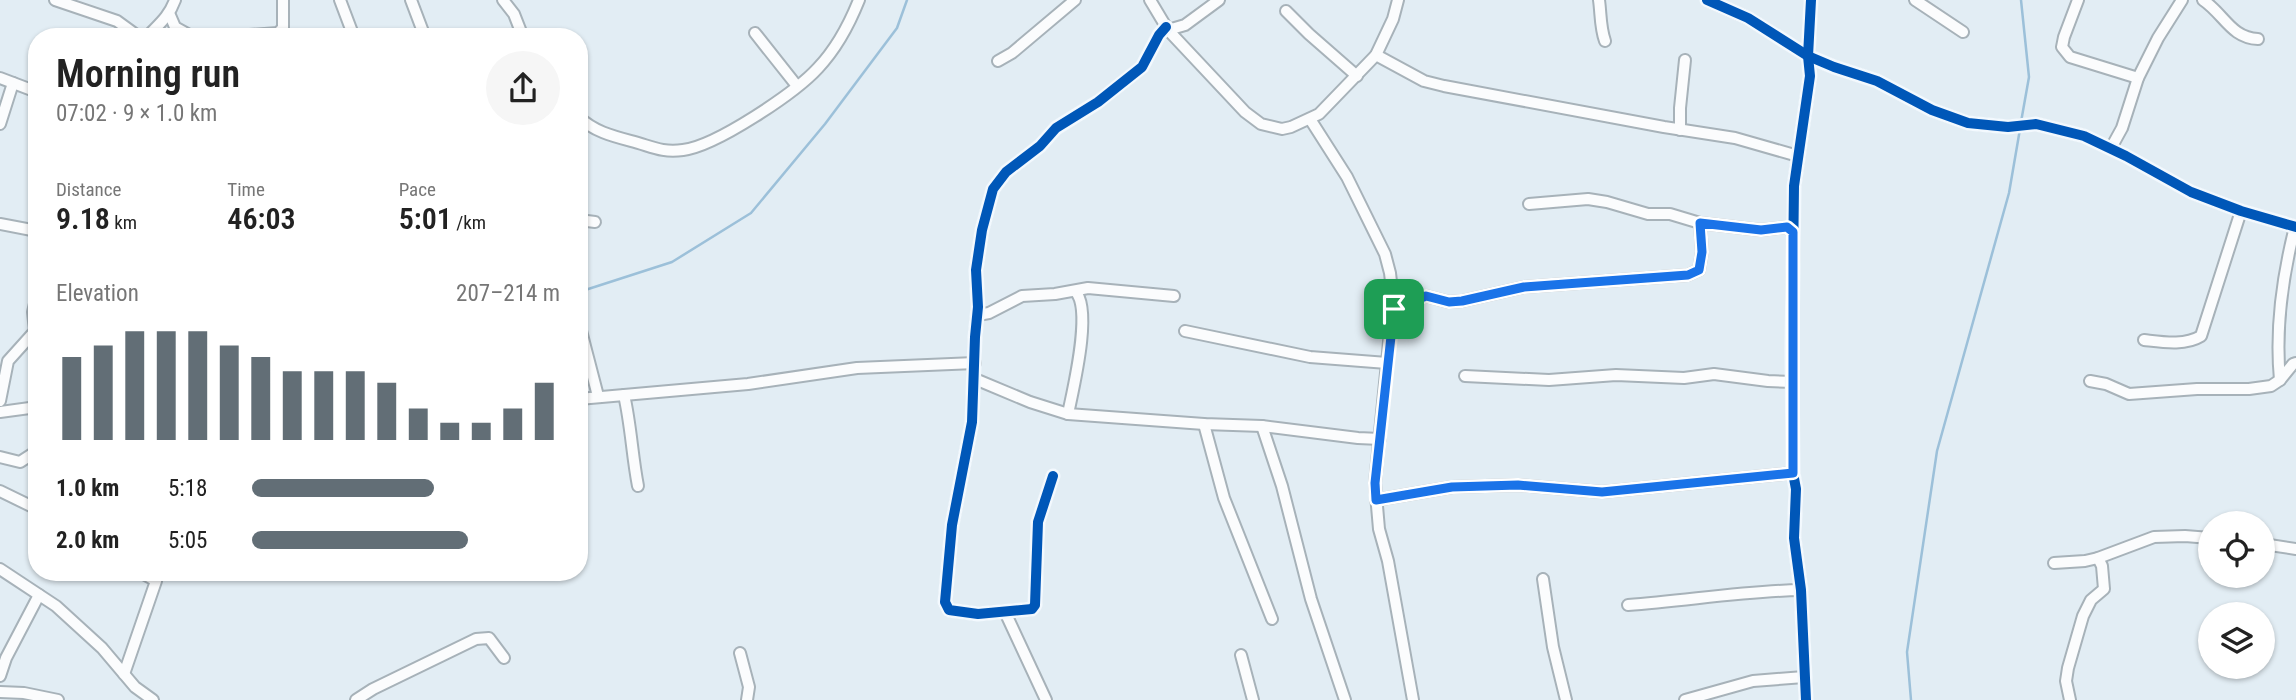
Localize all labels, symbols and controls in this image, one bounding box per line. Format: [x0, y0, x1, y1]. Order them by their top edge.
button: share [486, 51, 560, 125]
text: Morning run [56, 52, 240, 96]
text: 07:02 · 9 × 1.0 km [56, 100, 217, 127]
text: Distance [56, 178, 121, 201]
text: Time [227, 178, 265, 201]
text: Pace [399, 178, 436, 201]
text: 9.18 [56, 201, 110, 236]
text: 46:03 [227, 201, 296, 236]
text: 5:01 [399, 201, 452, 236]
text: km [110, 211, 137, 234]
text: /km [452, 211, 486, 234]
pin [1364, 279, 1424, 339]
text: Elevation [56, 280, 139, 307]
text: 207–214 m [456, 280, 560, 307]
icon: arrive [1375, 290, 1413, 328]
text: 1.0 km [56, 475, 119, 502]
text: 5:18 [168, 475, 207, 502]
map controls [2198, 511, 2275, 679]
button: locate [2198, 511, 2275, 588]
text: 2.0 km [56, 527, 119, 554]
text: 5:05 [168, 527, 207, 554]
button: layers [2198, 602, 2275, 679]

